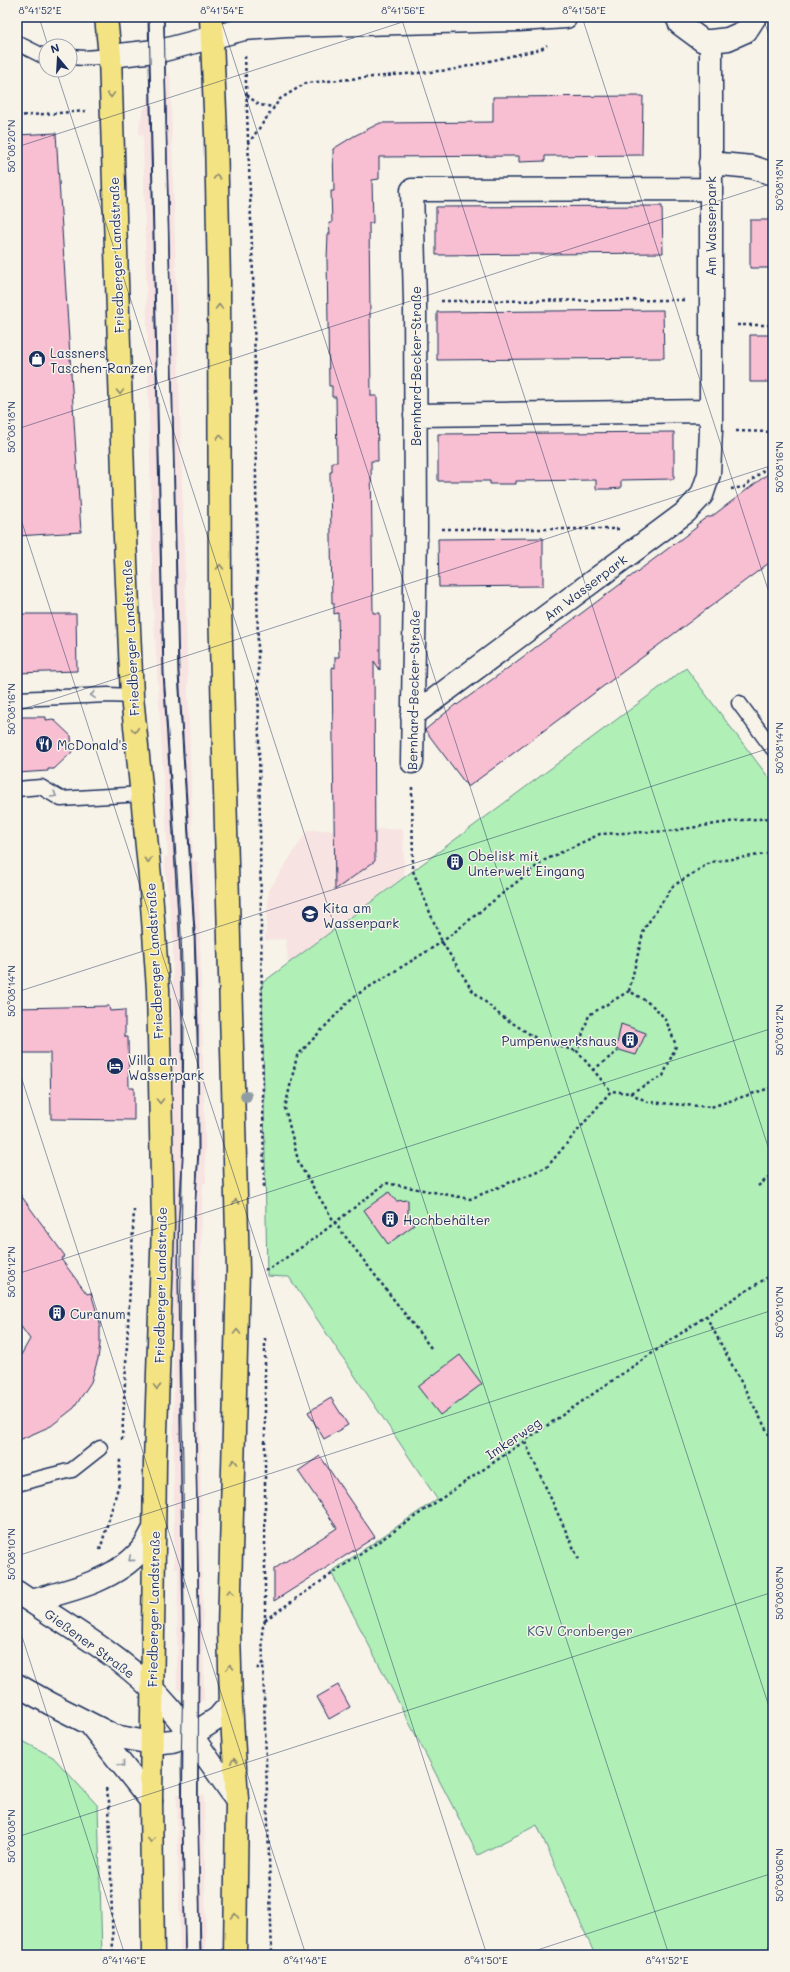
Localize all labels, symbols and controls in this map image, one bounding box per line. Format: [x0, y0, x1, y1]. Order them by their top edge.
text: 8°41'52"E [18, 3, 62, 17]
text: 8°41'54"E [200, 3, 244, 17]
text: 8°41'56"E [381, 3, 425, 17]
text: 8°41'58"E [562, 3, 606, 17]
north arrow [38, 38, 78, 78]
text: N [48, 40, 61, 56]
one-way arrow [107, 92, 116, 98]
text: 50°08'20"N [4, 120, 18, 172]
text: 50°08'18"N [772, 159, 786, 211]
one-way arrow [213, 174, 221, 180]
street label: Friedberger Landstraße [105, 176, 127, 334]
street label: Am Wasserpark [702, 176, 719, 276]
street label: Bernhard-Becker-Straße [407, 286, 424, 446]
one-way arrow [215, 304, 224, 310]
place label: Lassners Taschen-Ranzen [50, 344, 153, 376]
shop icon: Lassners Taschen-Ranzen [27, 349, 47, 369]
one-way arrow [116, 389, 125, 395]
text: 50°08'18"N [4, 401, 18, 453]
one-way arrow [216, 434, 224, 440]
text: 50°08'16"N [772, 441, 786, 493]
street label: Am Wasserpark [540, 550, 630, 624]
street label: Friedberger Landstraße [117, 559, 143, 717]
one-way arrow [216, 564, 224, 570]
street label: Bernhard-Becker-Straße [403, 610, 423, 770]
text: 50°08'16"N [4, 683, 18, 735]
one-way arrow [90, 691, 96, 700]
text: 50°08'14"N [772, 722, 786, 774]
one-way arrow [131, 727, 140, 733]
restaurant icon: McDonald's [34, 734, 54, 754]
place label: McDonald's [57, 736, 128, 753]
one-way arrow [50, 790, 57, 797]
place label: Obelisk mit Unterwelt Eingang [468, 847, 584, 879]
building icon: Obelisk mit Unterwelt Eingang [445, 852, 465, 872]
one-way arrow [143, 857, 152, 863]
street label: Friedberger Landstraße [141, 882, 167, 1040]
place label: Kita am Wasserpark [323, 899, 399, 931]
school or university icon: Kita am Wasserpark [300, 904, 320, 924]
text: 50°08'14"N [4, 965, 18, 1017]
text: 50°08'12"N [772, 1004, 786, 1056]
building icon: Pumpenwerkshaus [620, 1030, 640, 1050]
place label: Pumpenwerkshaus [502, 1032, 617, 1049]
place label: Villa am Wasserpark [128, 1051, 204, 1083]
hotel icon: Villa am Wasserpark [105, 1056, 125, 1076]
one-way arrow [156, 1098, 164, 1104]
one-way arrow [232, 1199, 240, 1205]
street label: Friedberger Landstraße [150, 1207, 170, 1363]
building icon: Hochbehälter [380, 1209, 400, 1229]
place label: Hochbehälter [403, 1211, 490, 1228]
text: 50°08'12"N [4, 1246, 18, 1298]
text: 50°08'10"N [772, 1286, 786, 1338]
building icon: Curanum [47, 1303, 67, 1323]
place label: Curanum [70, 1305, 126, 1322]
one-way arrow [233, 1329, 241, 1335]
one-way arrow [153, 1384, 162, 1390]
street label: Imkerweg [482, 1413, 544, 1463]
one-way arrow [229, 1459, 238, 1465]
text: 50°08'10"N [4, 1528, 18, 1580]
street label: Friedberger Landstraße [143, 1531, 163, 1687]
one-way arrow [128, 1555, 135, 1562]
text: 50°08'08"N [772, 1566, 786, 1620]
one-way arrow [226, 1589, 235, 1595]
street label: Gießener Straße [41, 1604, 139, 1682]
park label: KGV Cronberger [527, 1622, 633, 1639]
one-way arrow [226, 1664, 234, 1670]
one-way arrow [230, 1758, 239, 1764]
one-way arrow [117, 1759, 124, 1766]
text: 50°08'08"N [4, 1809, 18, 1863]
one-way arrow [147, 1837, 155, 1843]
text: 50°08'06"N [772, 1848, 786, 1902]
one-way arrow [231, 1913, 239, 1919]
text: 8°41'46"E [102, 1953, 146, 1967]
text: 8°41'48"E [283, 1953, 327, 1967]
text: 8°41'50"E [464, 1953, 508, 1967]
text: 8°41'52"E [645, 1953, 689, 1967]

